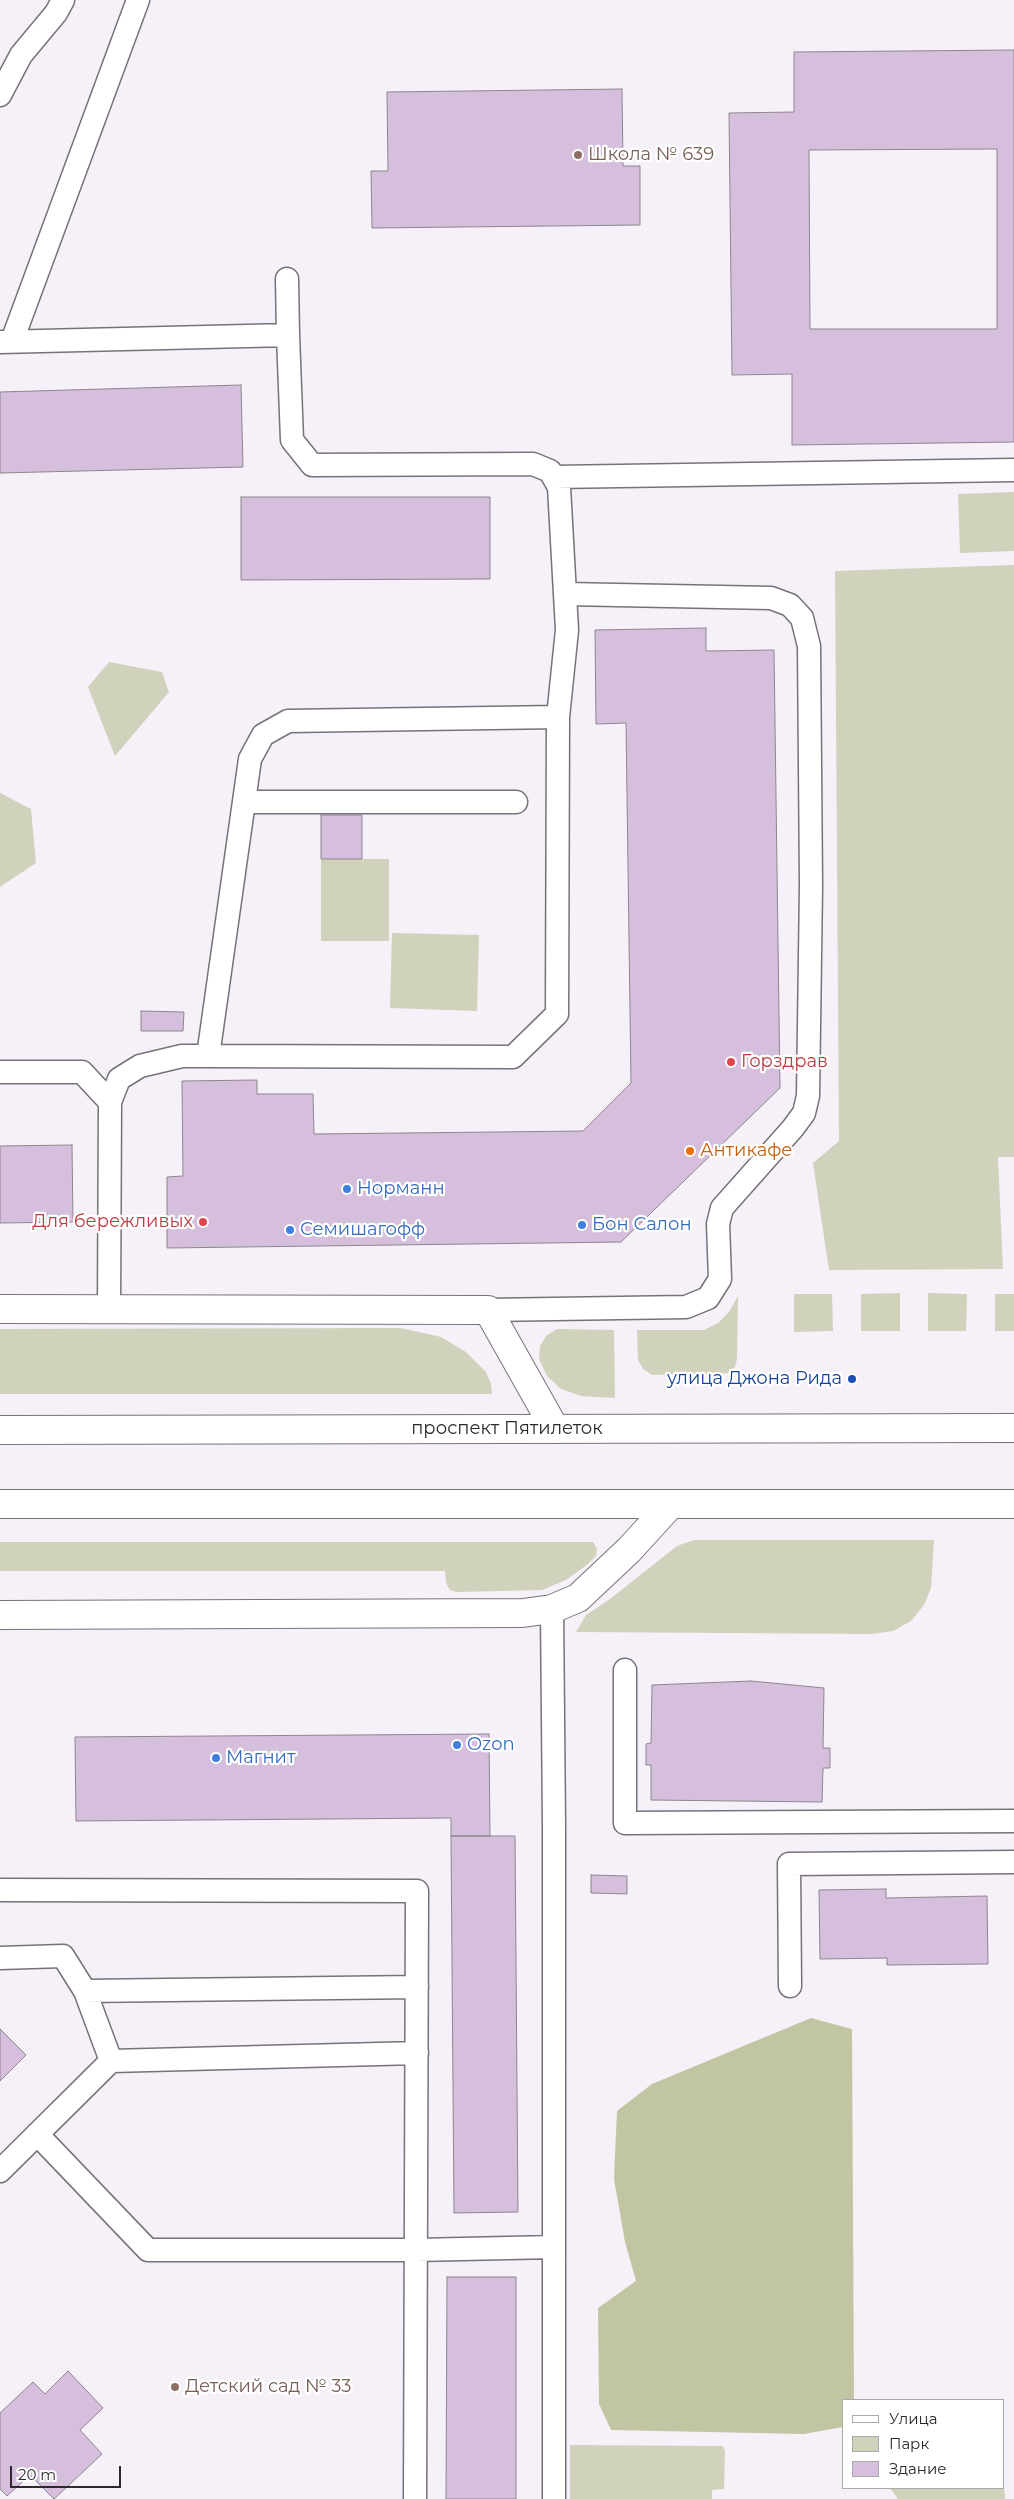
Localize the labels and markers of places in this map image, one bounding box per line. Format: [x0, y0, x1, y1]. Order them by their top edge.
place label: Школа № 639 [588, 144, 714, 166]
marker: Школа № 639 [572, 149, 584, 161]
place label: Горздрав [741, 1051, 828, 1073]
marker: Горздрав [725, 1056, 737, 1068]
place label: Антикафе [700, 1140, 792, 1162]
marker: Антикафе [684, 1145, 696, 1157]
place label: Норманн [357, 1178, 445, 1200]
marker: Норманн [341, 1183, 353, 1195]
place label: Для бережливых [32, 1211, 193, 1233]
place label: Бон Салон [592, 1214, 692, 1236]
marker: Для бережливых [197, 1216, 209, 1228]
place label: Семишагофф [300, 1219, 425, 1241]
marker: Бон Салон [576, 1219, 588, 1231]
marker: Семишагофф [284, 1224, 296, 1236]
place label: улица Джона Рида [667, 1368, 842, 1390]
marker: улица Джона Рида [846, 1373, 858, 1385]
place label: Ozon [467, 1734, 515, 1756]
marker: Ozon [451, 1739, 463, 1751]
place label: Магнит [226, 1747, 295, 1769]
marker: Магнит [210, 1752, 222, 1764]
place label: Детский сад № 33 [185, 2376, 351, 2398]
marker: Детский сад № 33 [169, 2381, 181, 2393]

